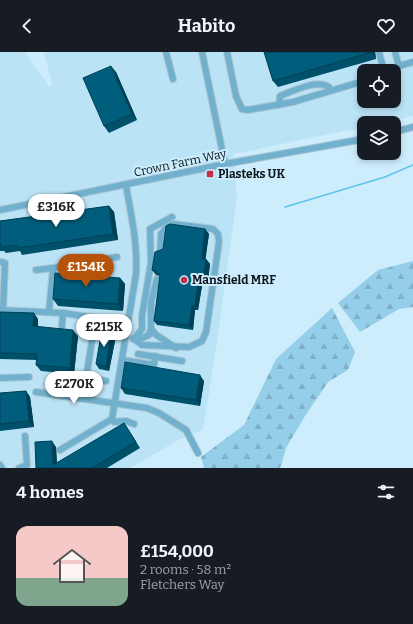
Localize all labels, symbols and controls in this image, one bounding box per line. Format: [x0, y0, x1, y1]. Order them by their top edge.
icon: back [16, 15, 38, 37]
text: Habito [178, 15, 235, 37]
icon: heart [375, 15, 397, 37]
map controls [357, 64, 401, 160]
button: locate [357, 64, 401, 108]
button: layers [357, 116, 401, 160]
street label: Crown Farm Way [132, 146, 228, 180]
place label: Plasteks UK [218, 167, 285, 181]
marker: Plasteks UK [205, 169, 215, 179]
pin: £316K [28, 194, 84, 228]
text: £316K [37, 199, 75, 214]
pin: £154K [58, 254, 114, 288]
text: £154K [67, 259, 105, 274]
place label: Mansfield MRF [192, 273, 276, 287]
marker: Mansfield MRF [179, 275, 189, 285]
pin: £215K [76, 314, 132, 348]
text: £215K [85, 319, 123, 334]
pin: £270K [46, 371, 102, 405]
text: £270K [54, 376, 94, 391]
icon: filters [375, 481, 397, 503]
text: 4 homes [16, 482, 84, 503]
text: £154,000 [140, 541, 214, 562]
icon: home [48, 542, 96, 590]
text: 2 rooms · 58 m² [140, 562, 231, 577]
text: Fletchers Way [140, 577, 224, 592]

